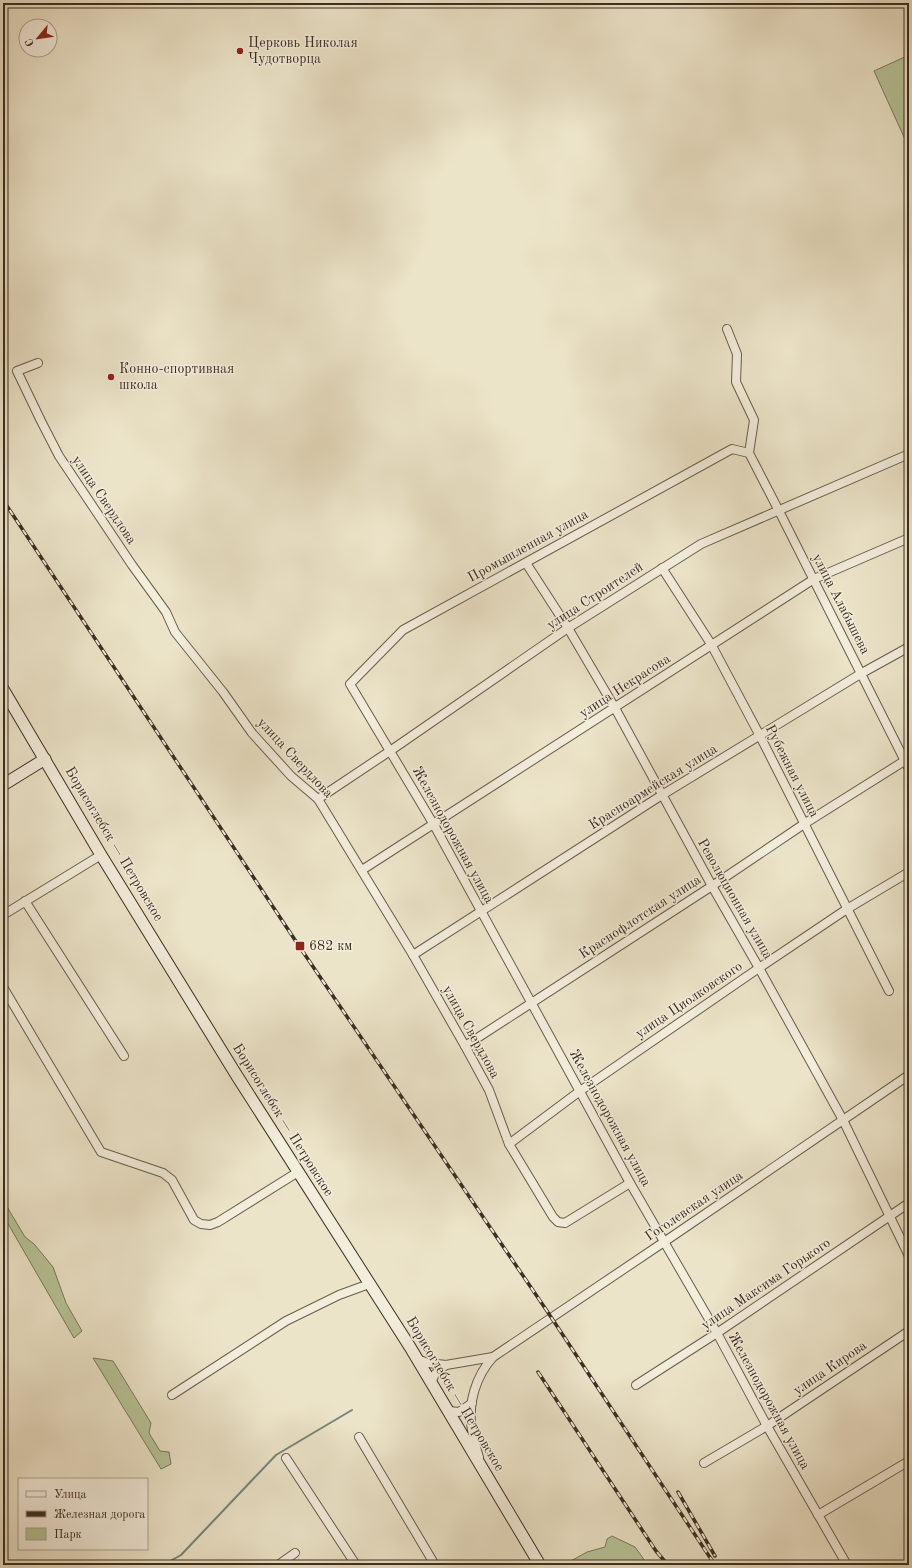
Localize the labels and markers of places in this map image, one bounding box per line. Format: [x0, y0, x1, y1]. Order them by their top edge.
place label: Церковь Николая Чудотворца [248, 36, 358, 66]
marker: Церковь Николая Чудотворца [235, 46, 245, 56]
place label: Конно-спортивная школа [119, 362, 234, 392]
marker: Конно-спортивная школа [106, 372, 116, 382]
place label: 682 км [309, 939, 352, 953]
marker: 682 км [294, 940, 306, 952]

